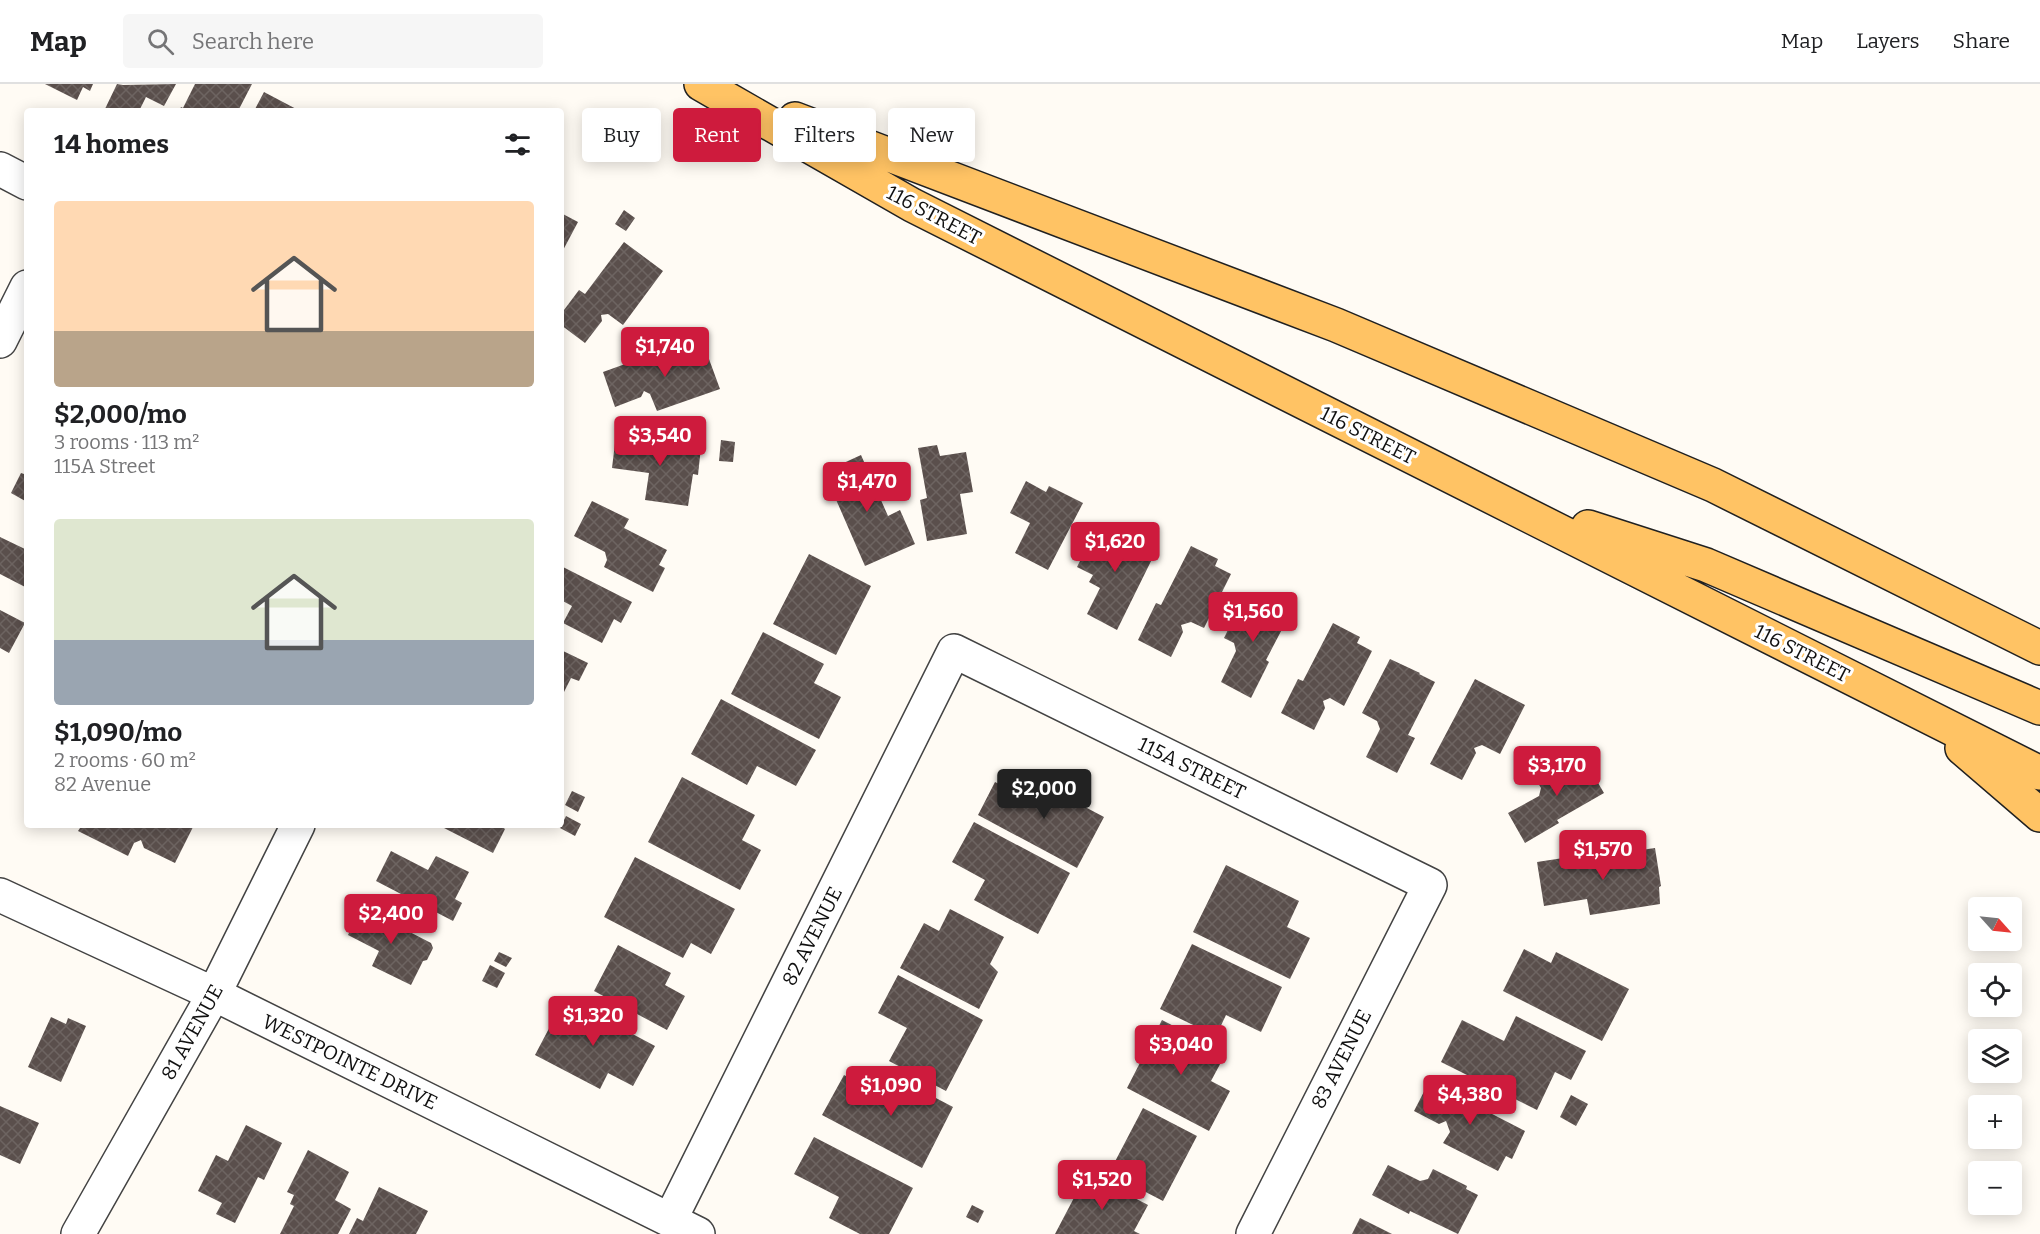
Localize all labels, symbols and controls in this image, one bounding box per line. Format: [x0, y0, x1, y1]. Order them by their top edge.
search box [123, 14, 543, 68]
text: Map [30, 25, 87, 58]
icon: search [144, 25, 177, 58]
text: Search here [192, 28, 314, 55]
text: Map [1781, 28, 1823, 54]
text: Layers [1856, 28, 1920, 54]
text: Share [1953, 28, 2010, 54]
chip: Buy [582, 108, 661, 162]
chip: Rent [673, 108, 761, 162]
chip: Filters [773, 108, 876, 162]
chip: New [888, 108, 975, 162]
icon: filters [501, 128, 534, 161]
text: 14 homes [54, 129, 169, 160]
street label: 116 STREET [883, 180, 986, 250]
icon: home [240, 240, 348, 348]
pin: $1,740 [616, 327, 714, 378]
text: $1,740 [635, 334, 695, 358]
text: $2,000/mo [54, 399, 187, 430]
street label: 116 STREET [1316, 401, 1420, 469]
pin: $3,540 [611, 416, 709, 467]
text: $3,540 [628, 423, 692, 447]
text: 3 rooms · 113 m² [54, 430, 199, 454]
text: 115A Street [54, 454, 156, 478]
pin: $1,470 [818, 462, 916, 513]
text: $1,470 [837, 469, 897, 493]
pin: $1,620 [1066, 522, 1164, 573]
text: $1,620 [1085, 529, 1145, 553]
icon: home [240, 558, 348, 666]
pin: $1,560 [1204, 592, 1302, 643]
text: $1,560 [1222, 599, 1284, 623]
street label: 116 STREET [1750, 619, 1854, 687]
text: $1,090/mo [54, 717, 182, 748]
street label: 115A STREET [1134, 732, 1250, 804]
pin: $3,170 [1508, 746, 1606, 797]
text: 2 rooms · 60 m² [54, 748, 196, 772]
text: $3,170 [1528, 753, 1586, 777]
pin: $2,000 [995, 769, 1093, 820]
text: 82 Avenue [54, 772, 151, 796]
text: $2,000 [1011, 776, 1077, 800]
pin: $1,570 [1554, 830, 1652, 881]
text: $1,570 [1573, 837, 1633, 861]
street label: 82 AVENUE [777, 882, 847, 990]
pin: $2,400 [342, 894, 440, 945]
north arrow [1968, 897, 2022, 951]
map controls [1968, 897, 2022, 1215]
text: $2,400 [358, 901, 424, 925]
button: locate [1968, 963, 2022, 1017]
street label: 81 AVENUE [156, 980, 228, 1084]
pin: $1,320 [544, 996, 642, 1047]
text: $1,320 [562, 1003, 624, 1027]
street label: 83 AVENUE [1306, 1005, 1376, 1113]
street label: WESTPOINTE DRIVE [259, 1009, 441, 1115]
pin: $3,040 [1132, 1025, 1230, 1076]
button: layers [1968, 1029, 2022, 1083]
text: $3,040 [1149, 1032, 1213, 1056]
pin: $1,090 [842, 1066, 940, 1117]
text: $1,090 [860, 1073, 922, 1097]
pin: $4,380 [1421, 1075, 1519, 1126]
text: $4,380 [1437, 1082, 1503, 1106]
button: + [1968, 1095, 2022, 1149]
pin: $1,520 [1053, 1160, 1151, 1211]
button: − [1968, 1161, 2022, 1215]
text: $1,520 [1072, 1167, 1132, 1191]

